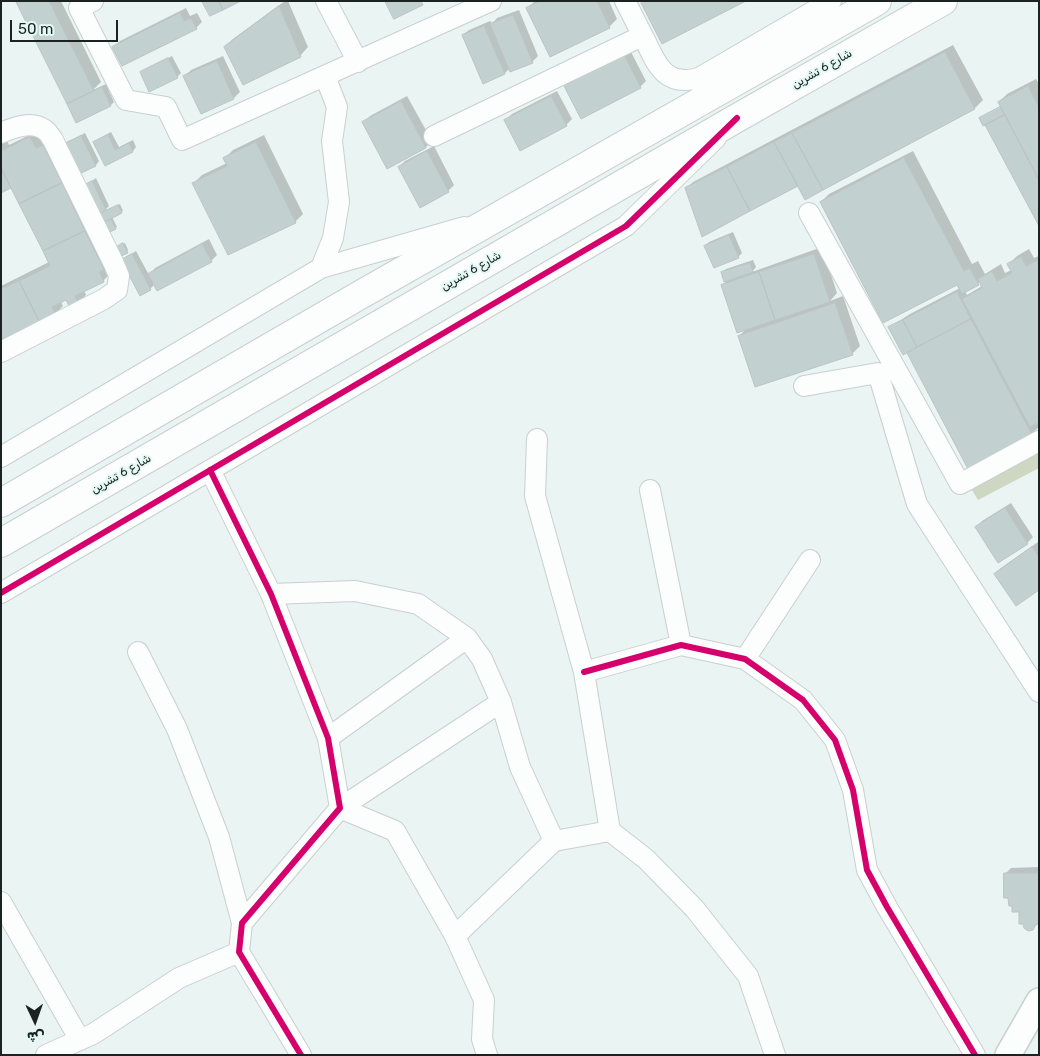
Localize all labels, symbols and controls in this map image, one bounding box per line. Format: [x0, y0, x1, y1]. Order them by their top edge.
scale bar [12, 10, 120, 42]
text: 50 m [18, 20, 53, 38]
street label: شارع 6 تشرين [789, 46, 855, 92]
street label: شارع 6 تشرين [438, 248, 504, 294]
street label: شارع 6 تشرين [88, 451, 154, 497]
north arrow [10, 996, 60, 1046]
text: ش [27, 1028, 45, 1045]

